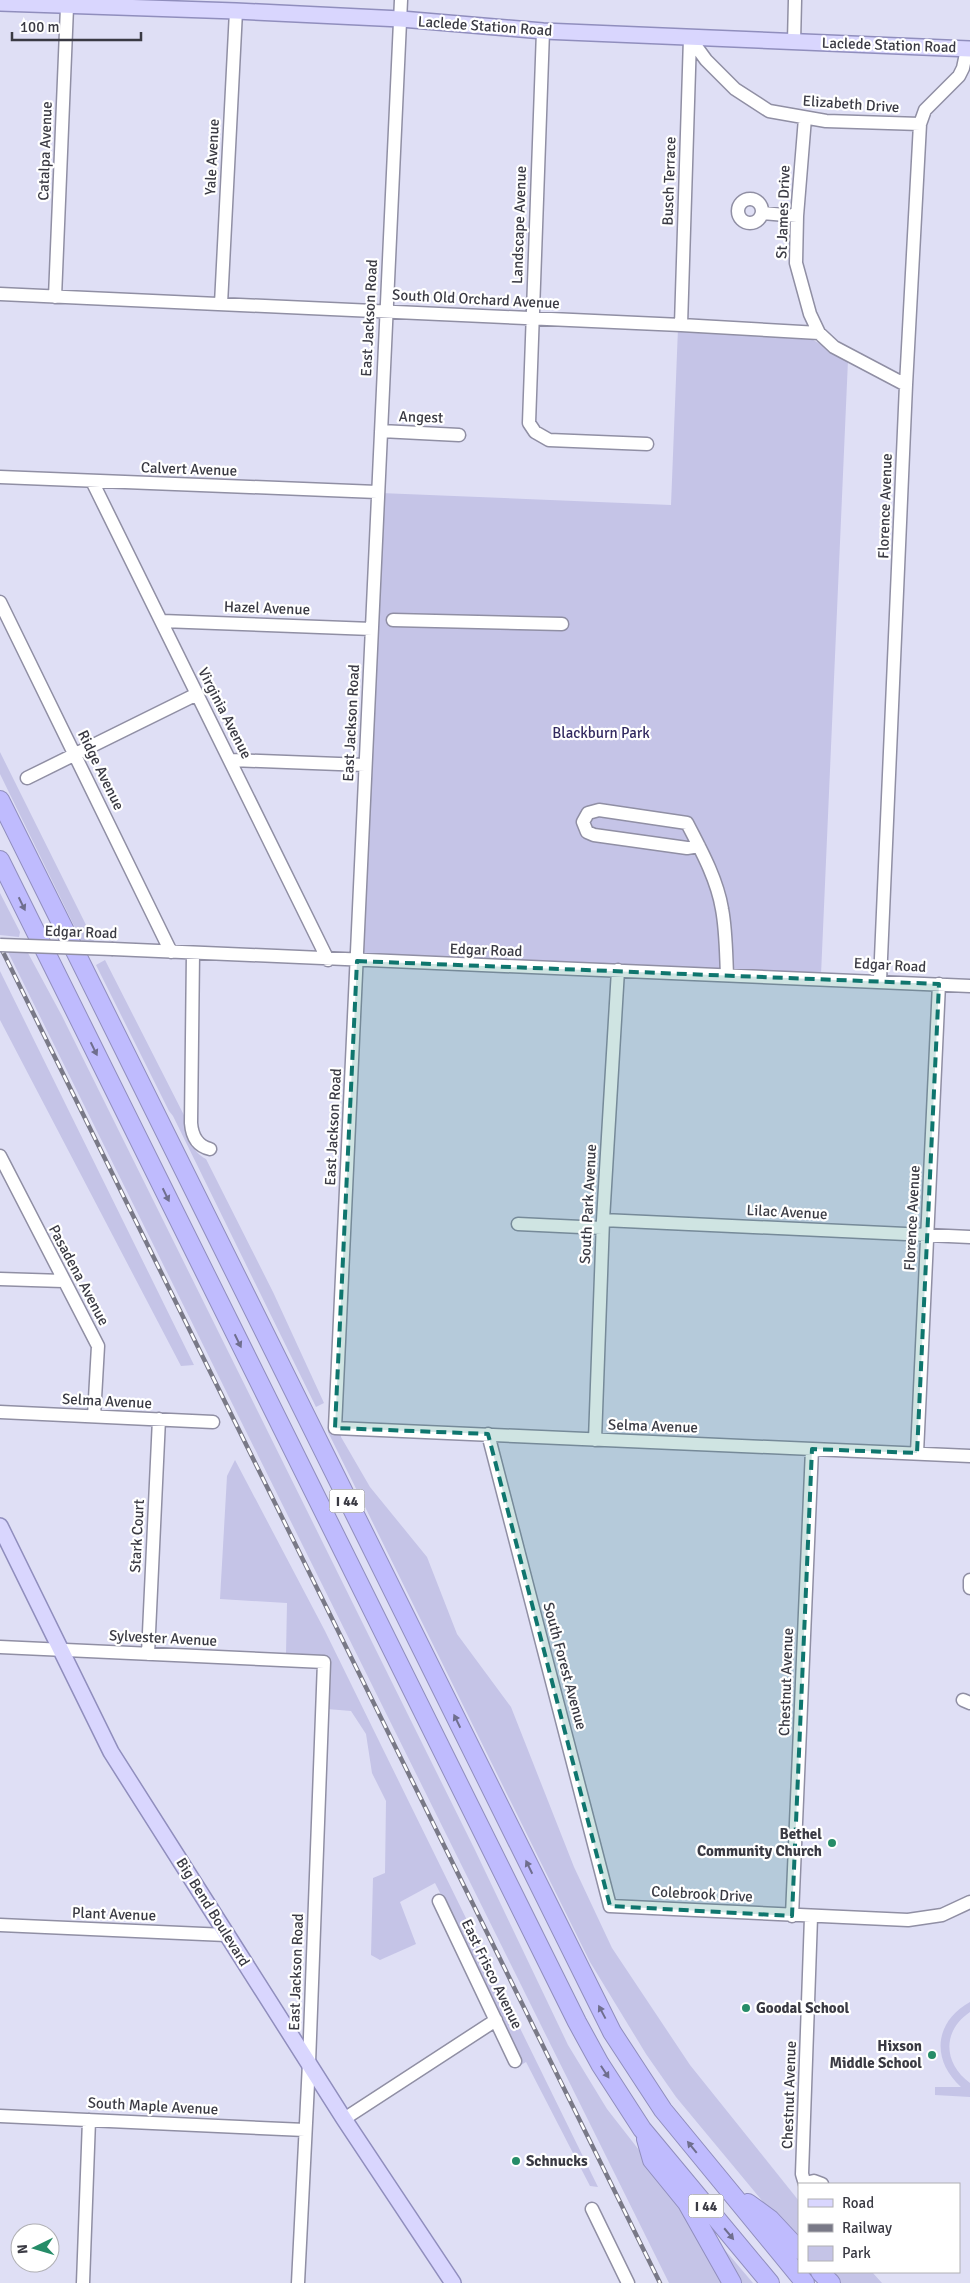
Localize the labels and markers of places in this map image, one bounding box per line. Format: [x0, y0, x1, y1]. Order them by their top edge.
place label: Bethel Community Church [697, 1825, 822, 1860]
marker: Bethel Community Church [826, 1837, 838, 1849]
place label: Goodal School [756, 1999, 850, 2017]
marker: Goodal School [740, 2002, 752, 2014]
place label: Hixson Middle School [830, 2037, 922, 2072]
marker: Hixson Middle School [926, 2049, 938, 2061]
place label: Schnucks [526, 2152, 588, 2170]
marker: Schnucks [510, 2155, 522, 2167]

